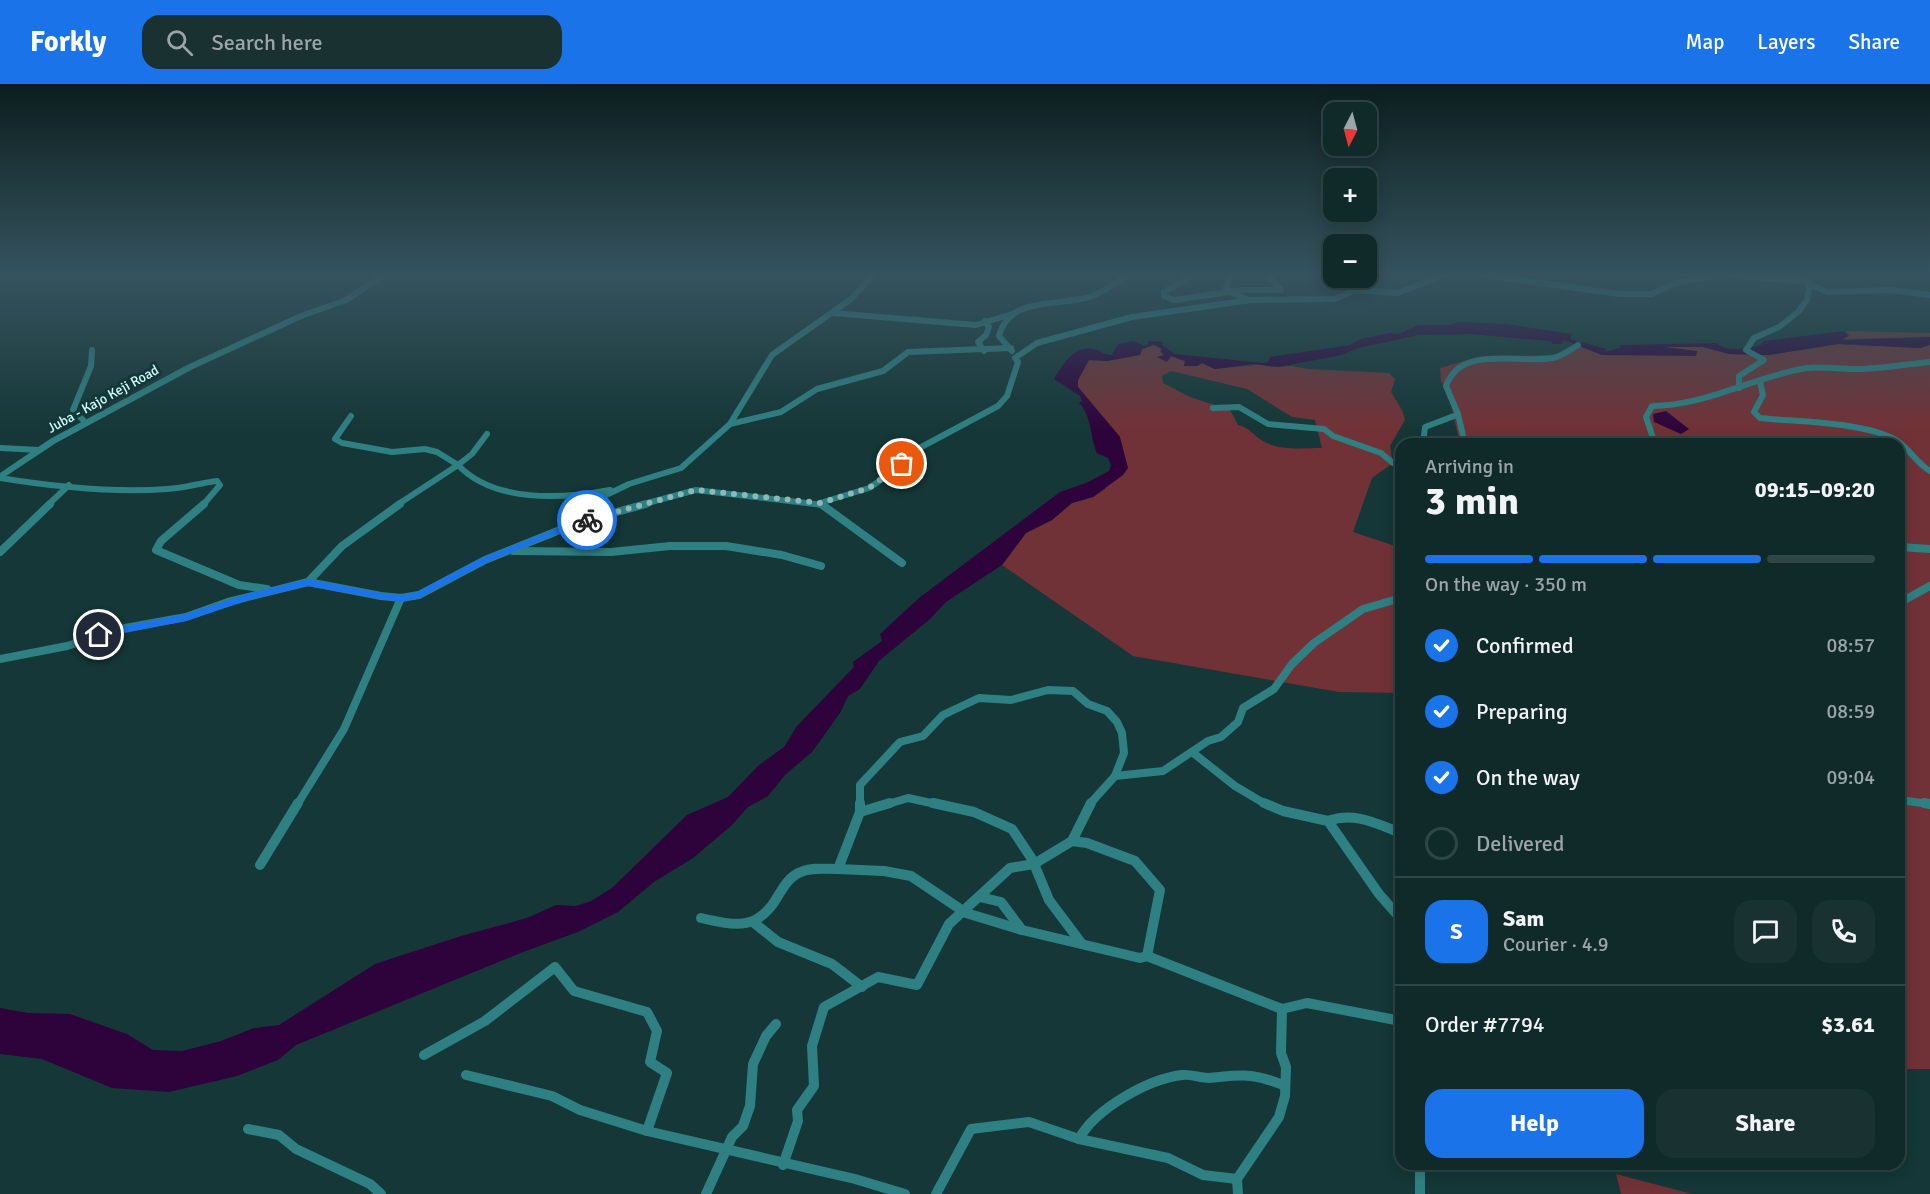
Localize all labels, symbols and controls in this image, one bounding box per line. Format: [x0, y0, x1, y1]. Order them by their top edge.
search box [142, 15, 562, 69]
text: Forkly [30, 25, 106, 59]
icon: search [163, 26, 196, 59]
text: Search here [211, 29, 322, 56]
text: Map [1686, 29, 1724, 55]
text: Layers [1757, 29, 1815, 55]
text: Share [1848, 29, 1900, 55]
north arrow [1323, 102, 1377, 156]
map controls [1323, 102, 1377, 288]
button: + [1323, 168, 1377, 222]
button: − [1323, 234, 1377, 288]
street label: Juba - Kajo Keji Road [44, 361, 162, 437]
pin [876, 438, 927, 489]
icon: bag [885, 447, 918, 480]
text: Arriving in [1425, 454, 1514, 479]
text: 09:15–09:20 [1755, 476, 1875, 503]
text: 3 min [1425, 477, 1519, 525]
courier [557, 490, 617, 550]
icon: bike [571, 504, 604, 537]
text: On the way · 350 m [1425, 572, 1587, 597]
pin [73, 609, 124, 660]
icon: home [82, 618, 115, 651]
icon: check [1425, 629, 1458, 662]
text: Confirmed [1476, 632, 1574, 659]
text: 08:57 [1826, 633, 1875, 658]
icon: check [1425, 695, 1458, 728]
text: Preparing [1476, 698, 1568, 725]
text: 08:59 [1826, 699, 1875, 724]
icon: check [1425, 761, 1458, 794]
text: On the way [1476, 764, 1580, 791]
text: 09:04 [1826, 765, 1875, 790]
text: Delivered [1476, 830, 1564, 857]
button: chat [1734, 900, 1797, 963]
button: phone [1812, 900, 1875, 963]
text: Sam [1503, 905, 1544, 932]
text: S [1450, 918, 1463, 945]
text: Courier · 4.9 [1503, 932, 1609, 957]
text: Order #7794 [1425, 1011, 1545, 1038]
text: $3.61 [1821, 1011, 1875, 1038]
button: Help [1425, 1089, 1644, 1158]
button: Share [1656, 1089, 1875, 1158]

